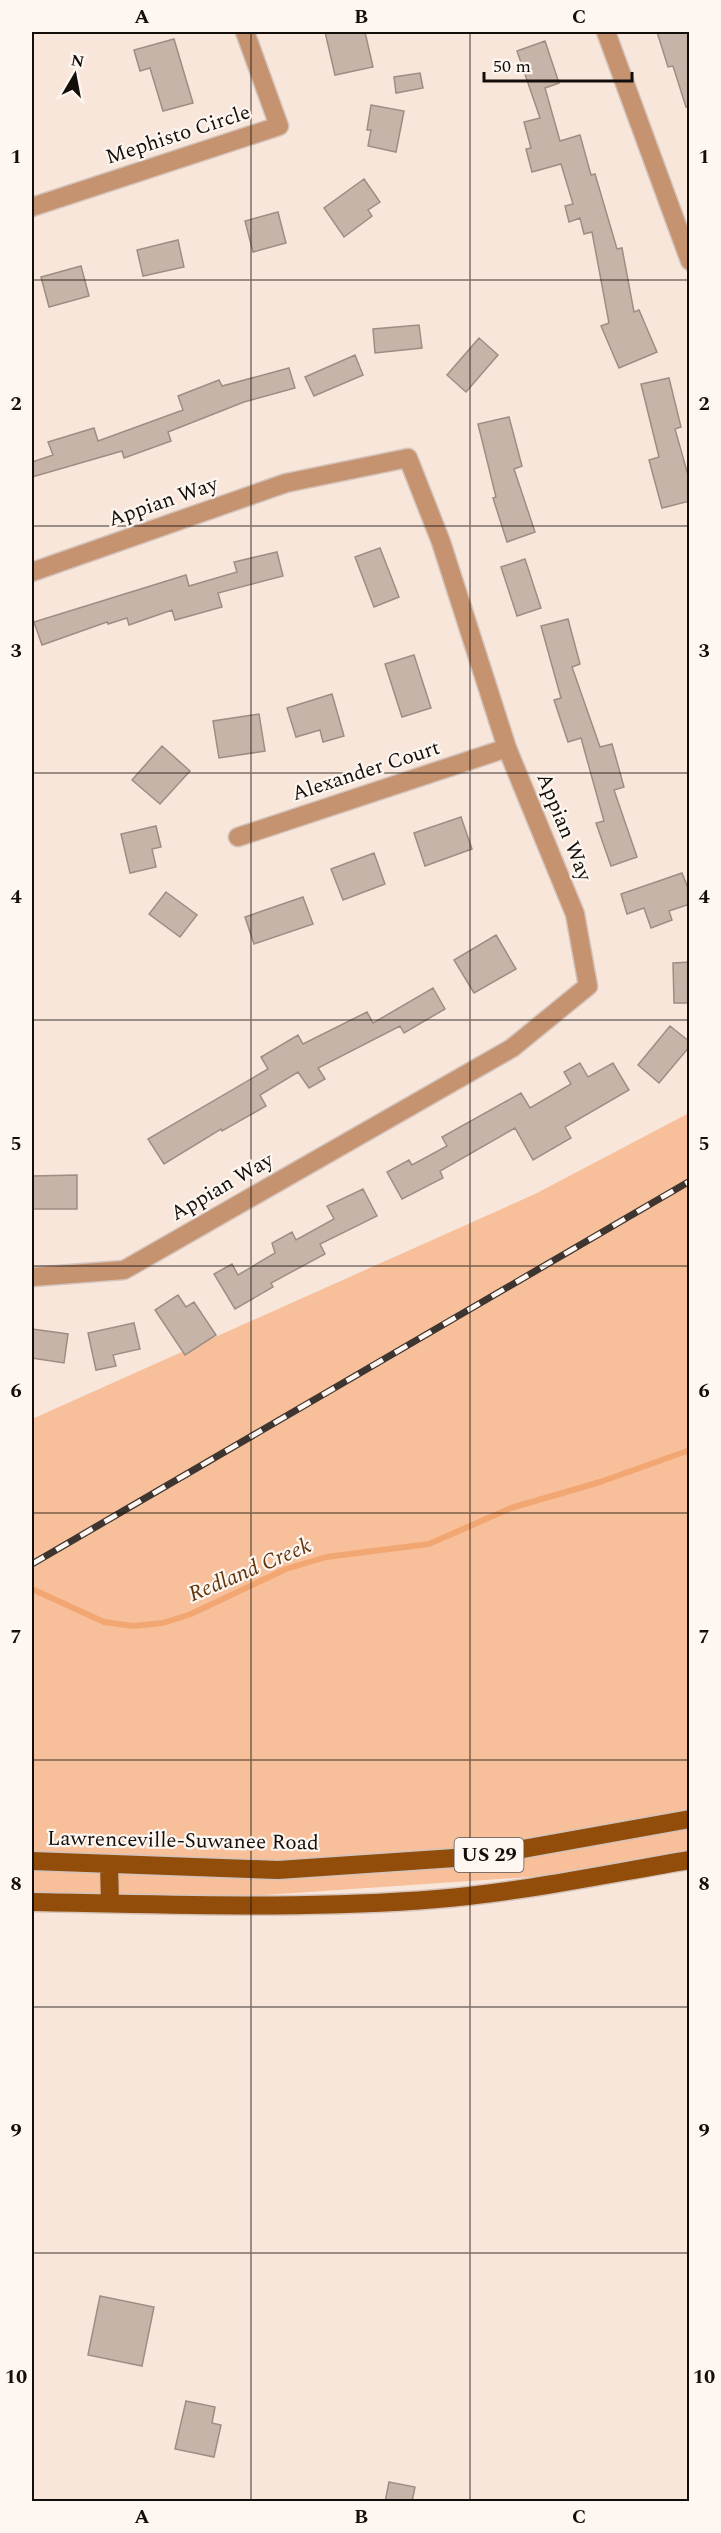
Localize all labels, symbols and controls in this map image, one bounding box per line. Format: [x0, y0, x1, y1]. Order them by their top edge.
text: A [134, 2, 150, 32]
text: B [354, 2, 368, 32]
text: C [572, 2, 586, 32]
north arrow [45, 45, 105, 105]
scale bar [484, 45, 632, 83]
text: N [69, 48, 86, 74]
text: 50 m [493, 53, 531, 80]
street label: Mephisto Circle [102, 97, 254, 173]
text: 1 [10, 142, 22, 172]
text: 1 [698, 142, 710, 172]
text: 2 [10, 389, 22, 419]
text: 2 [698, 389, 710, 419]
street label: Appian Way [104, 468, 223, 536]
text: 3 [10, 636, 22, 666]
text: 3 [698, 636, 710, 666]
street label: Alexander Court [288, 732, 444, 810]
street label: Appian Way [528, 768, 601, 887]
text: 4 [10, 882, 22, 912]
text: 4 [698, 882, 710, 912]
text: 5 [10, 1129, 22, 1159]
text: 5 [698, 1129, 710, 1159]
street label: Appian Way [165, 1144, 280, 1229]
text: 6 [10, 1376, 22, 1406]
text: 6 [698, 1376, 710, 1406]
water label: Redland Creek [183, 1529, 317, 1611]
text: 7 [10, 1622, 22, 1652]
text: 7 [698, 1622, 710, 1652]
street label: Lawrenceville-Suwanee Road [47, 1823, 319, 1859]
road number: US 29 [454, 1838, 524, 1872]
text: 8 [10, 1869, 22, 1899]
text: 8 [698, 1869, 710, 1899]
text: 9 [10, 2116, 22, 2146]
text: 9 [698, 2116, 710, 2146]
text: 10 [5, 2362, 27, 2392]
text: 10 [693, 2362, 715, 2392]
text: A [134, 2502, 150, 2532]
text: B [354, 2502, 368, 2532]
text: C [572, 2502, 586, 2532]

